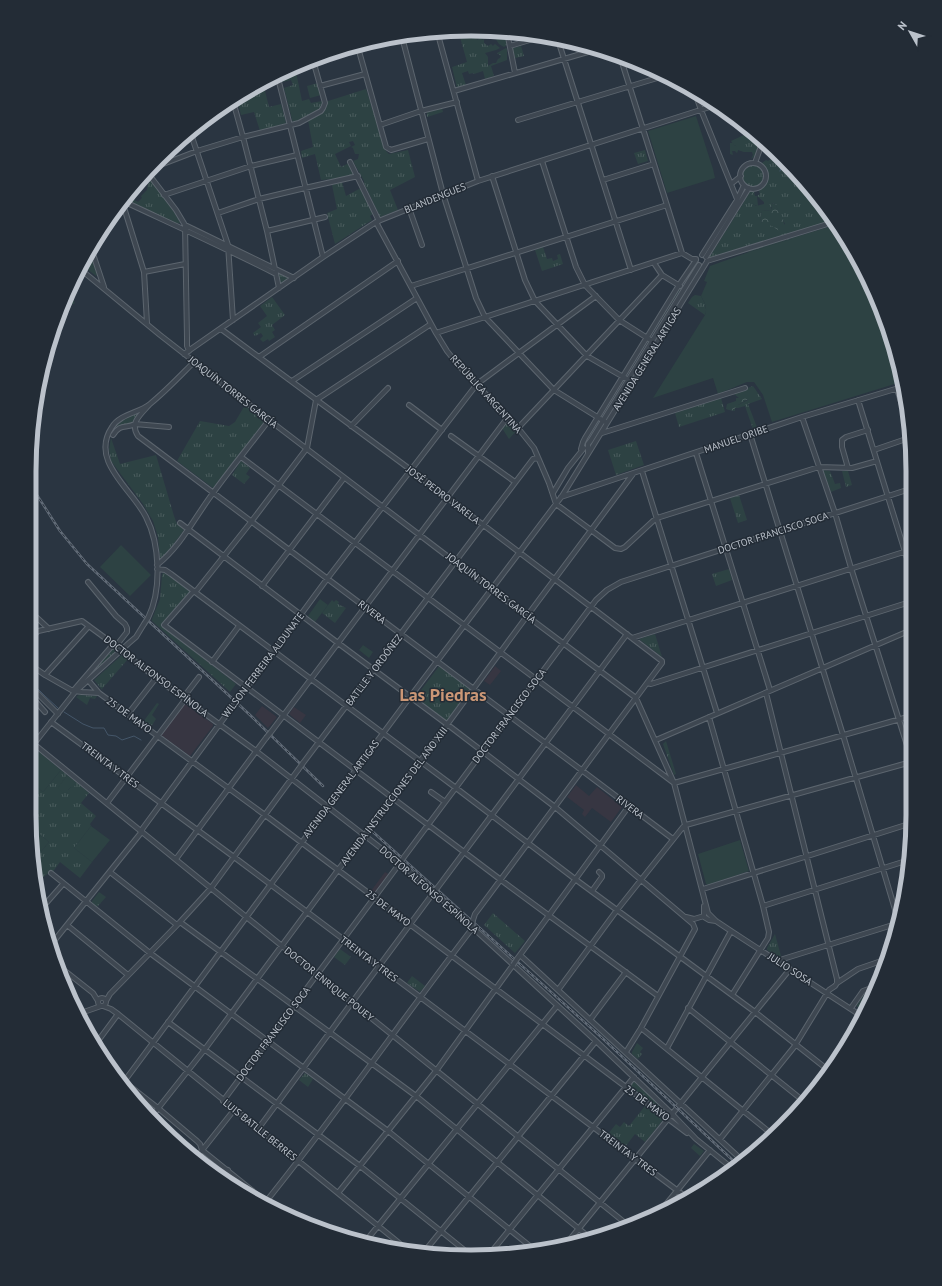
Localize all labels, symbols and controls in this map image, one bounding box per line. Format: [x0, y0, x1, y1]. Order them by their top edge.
north arrow [890, 12, 930, 52]
text: N [895, 18, 910, 33]
street label: BLANDENGUES [402, 180, 468, 216]
street label: AVENIDA GENERAL ARTIGAS [610, 305, 684, 413]
street label: REPÚBLICA ARGENTINA [447, 352, 525, 436]
street label: JOAQUÍN TORRES GARCÍA [185, 353, 280, 431]
street label: MANUEL ORIBE [702, 422, 770, 456]
street label: JOSÉ PEDRO VARELA [403, 462, 482, 527]
street label: DOCTOR FRANCISCO SOCA [716, 509, 830, 557]
street label: JOAQUÍN TORRES GARCÍA [443, 549, 539, 626]
street label: RIVERA [356, 597, 389, 627]
street label: WILSON FERREIRA ALDUNATE [219, 610, 307, 720]
street label: BATLLE Y ORDÓÑEZ [343, 631, 406, 708]
street label: DOCTOR ALFONSO ESPÍNOLA [101, 632, 211, 720]
street label: DOCTOR FRANCISCO SOCA [469, 666, 549, 766]
district label: Las Piedras [399, 683, 487, 706]
street label: 25 DE MAYO [104, 694, 154, 736]
street label: AVENIDA INSTRUCCIONES DEL AÑO XIII [338, 724, 450, 868]
street label: AVENIDA GENERAL ARTIGAS [300, 737, 382, 841]
street label: TREINTA Y TRES [79, 739, 141, 791]
street label: RIVERA [614, 792, 647, 822]
street label: DOCTOR ALFONSO ESPÍNOLA [377, 843, 481, 937]
street label: 25 DE MAYO [363, 887, 413, 929]
street label: TREINTA Y TRES [338, 933, 400, 985]
street label: DOCTOR ENRIQUE POUEY [282, 944, 377, 1024]
street label: JULIO SOSA [765, 949, 815, 988]
street label: DOCTOR FRANCISCO SOCA [233, 984, 313, 1084]
street label: 25 DE MAYO [622, 1082, 672, 1124]
street label: LUIS BATLLE BERRES [220, 1096, 300, 1164]
street label: TREINTA Y TRES [597, 1127, 659, 1179]

